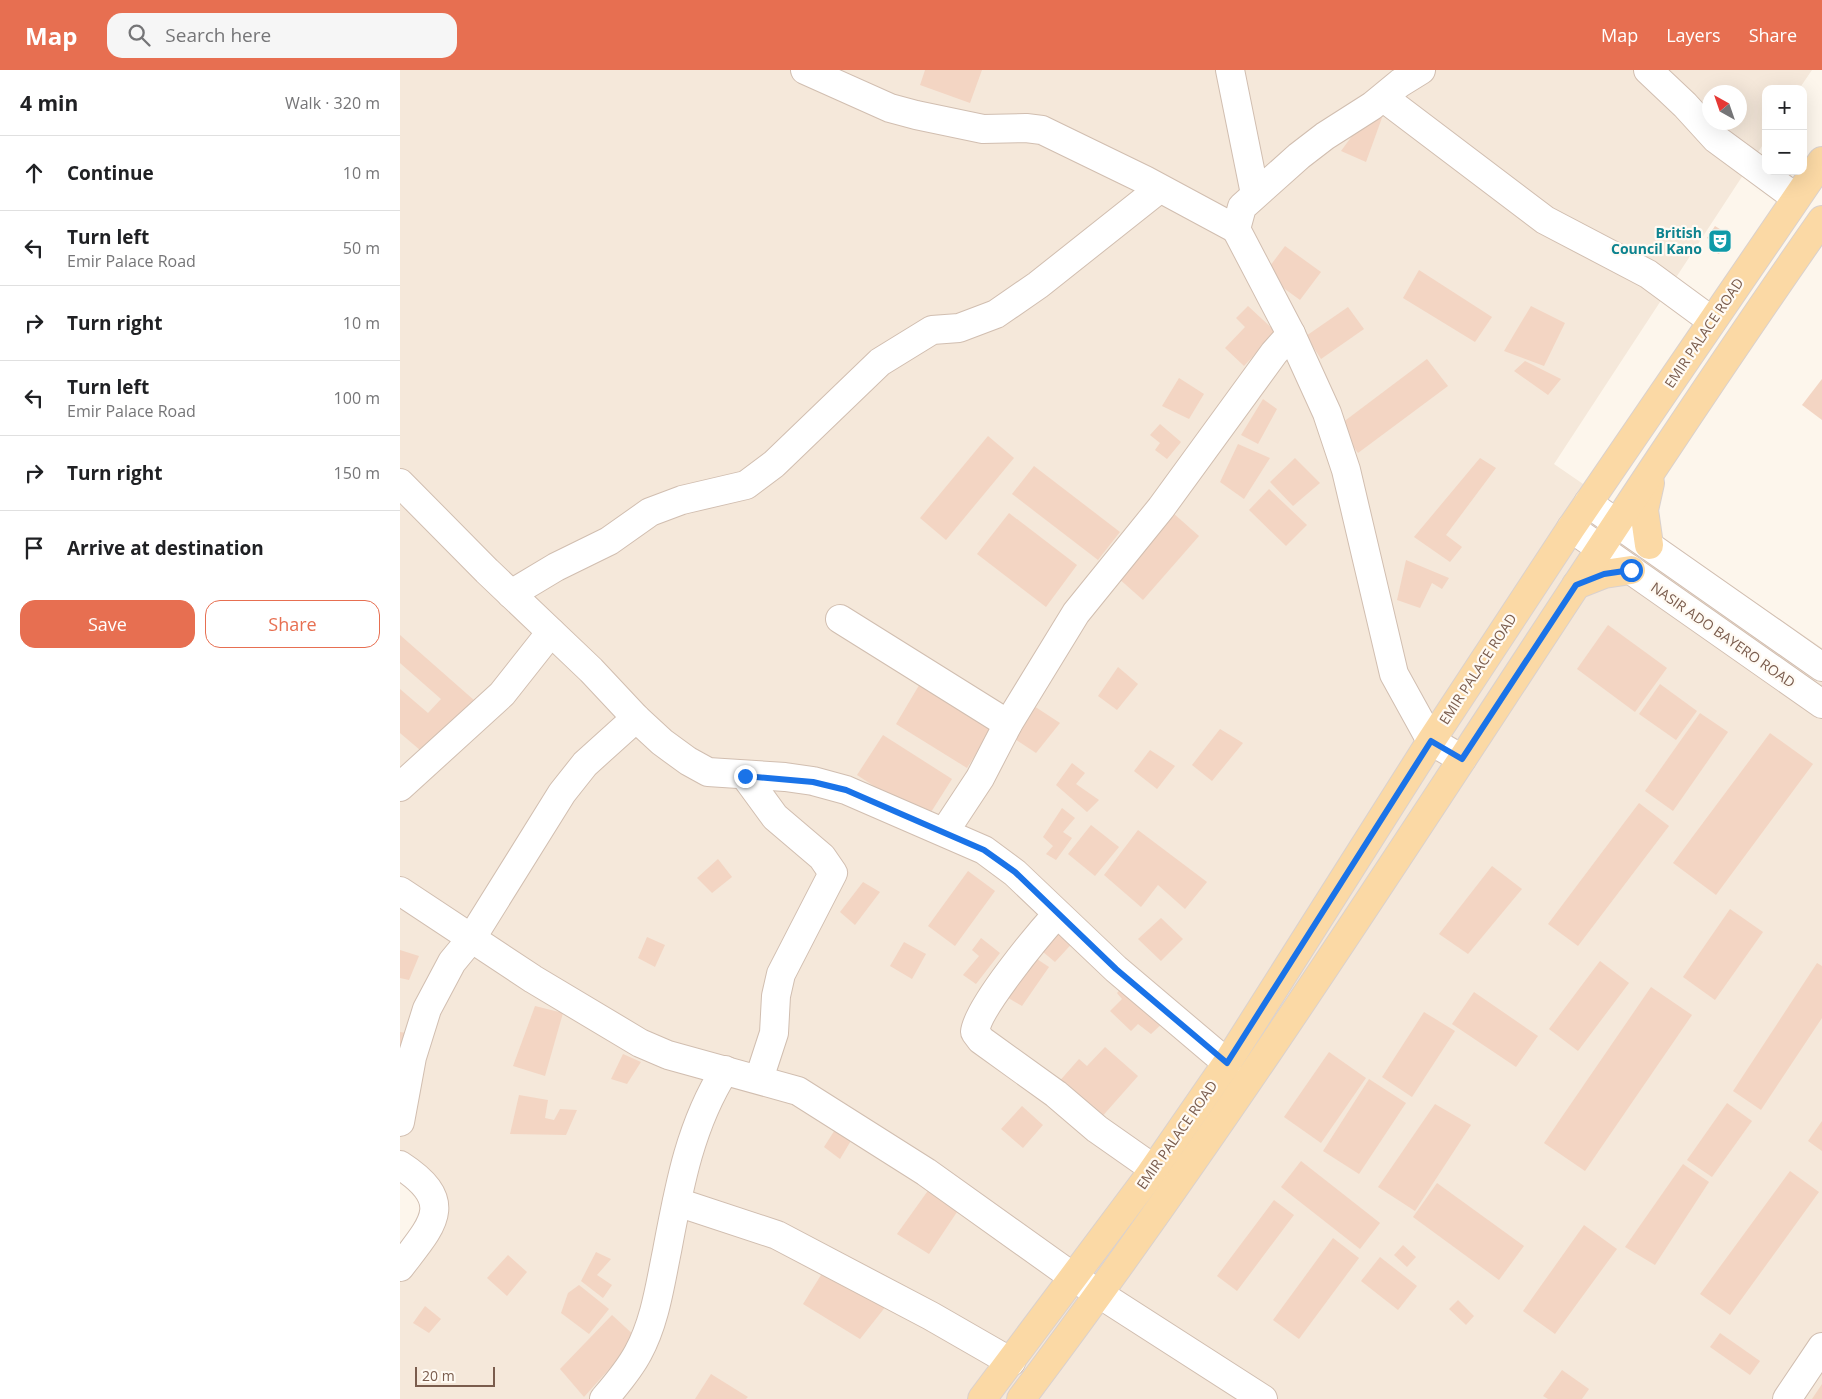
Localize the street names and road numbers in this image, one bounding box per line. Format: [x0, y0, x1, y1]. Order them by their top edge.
street label: EMIR PALACE ROAD [1660, 274, 1747, 391]
street label: NASIR ADO BAYERO ROAD [1647, 577, 1799, 692]
street label: EMIR PALACE ROAD [1435, 610, 1521, 728]
street label: EMIR PALACE ROAD [1132, 1077, 1221, 1193]

